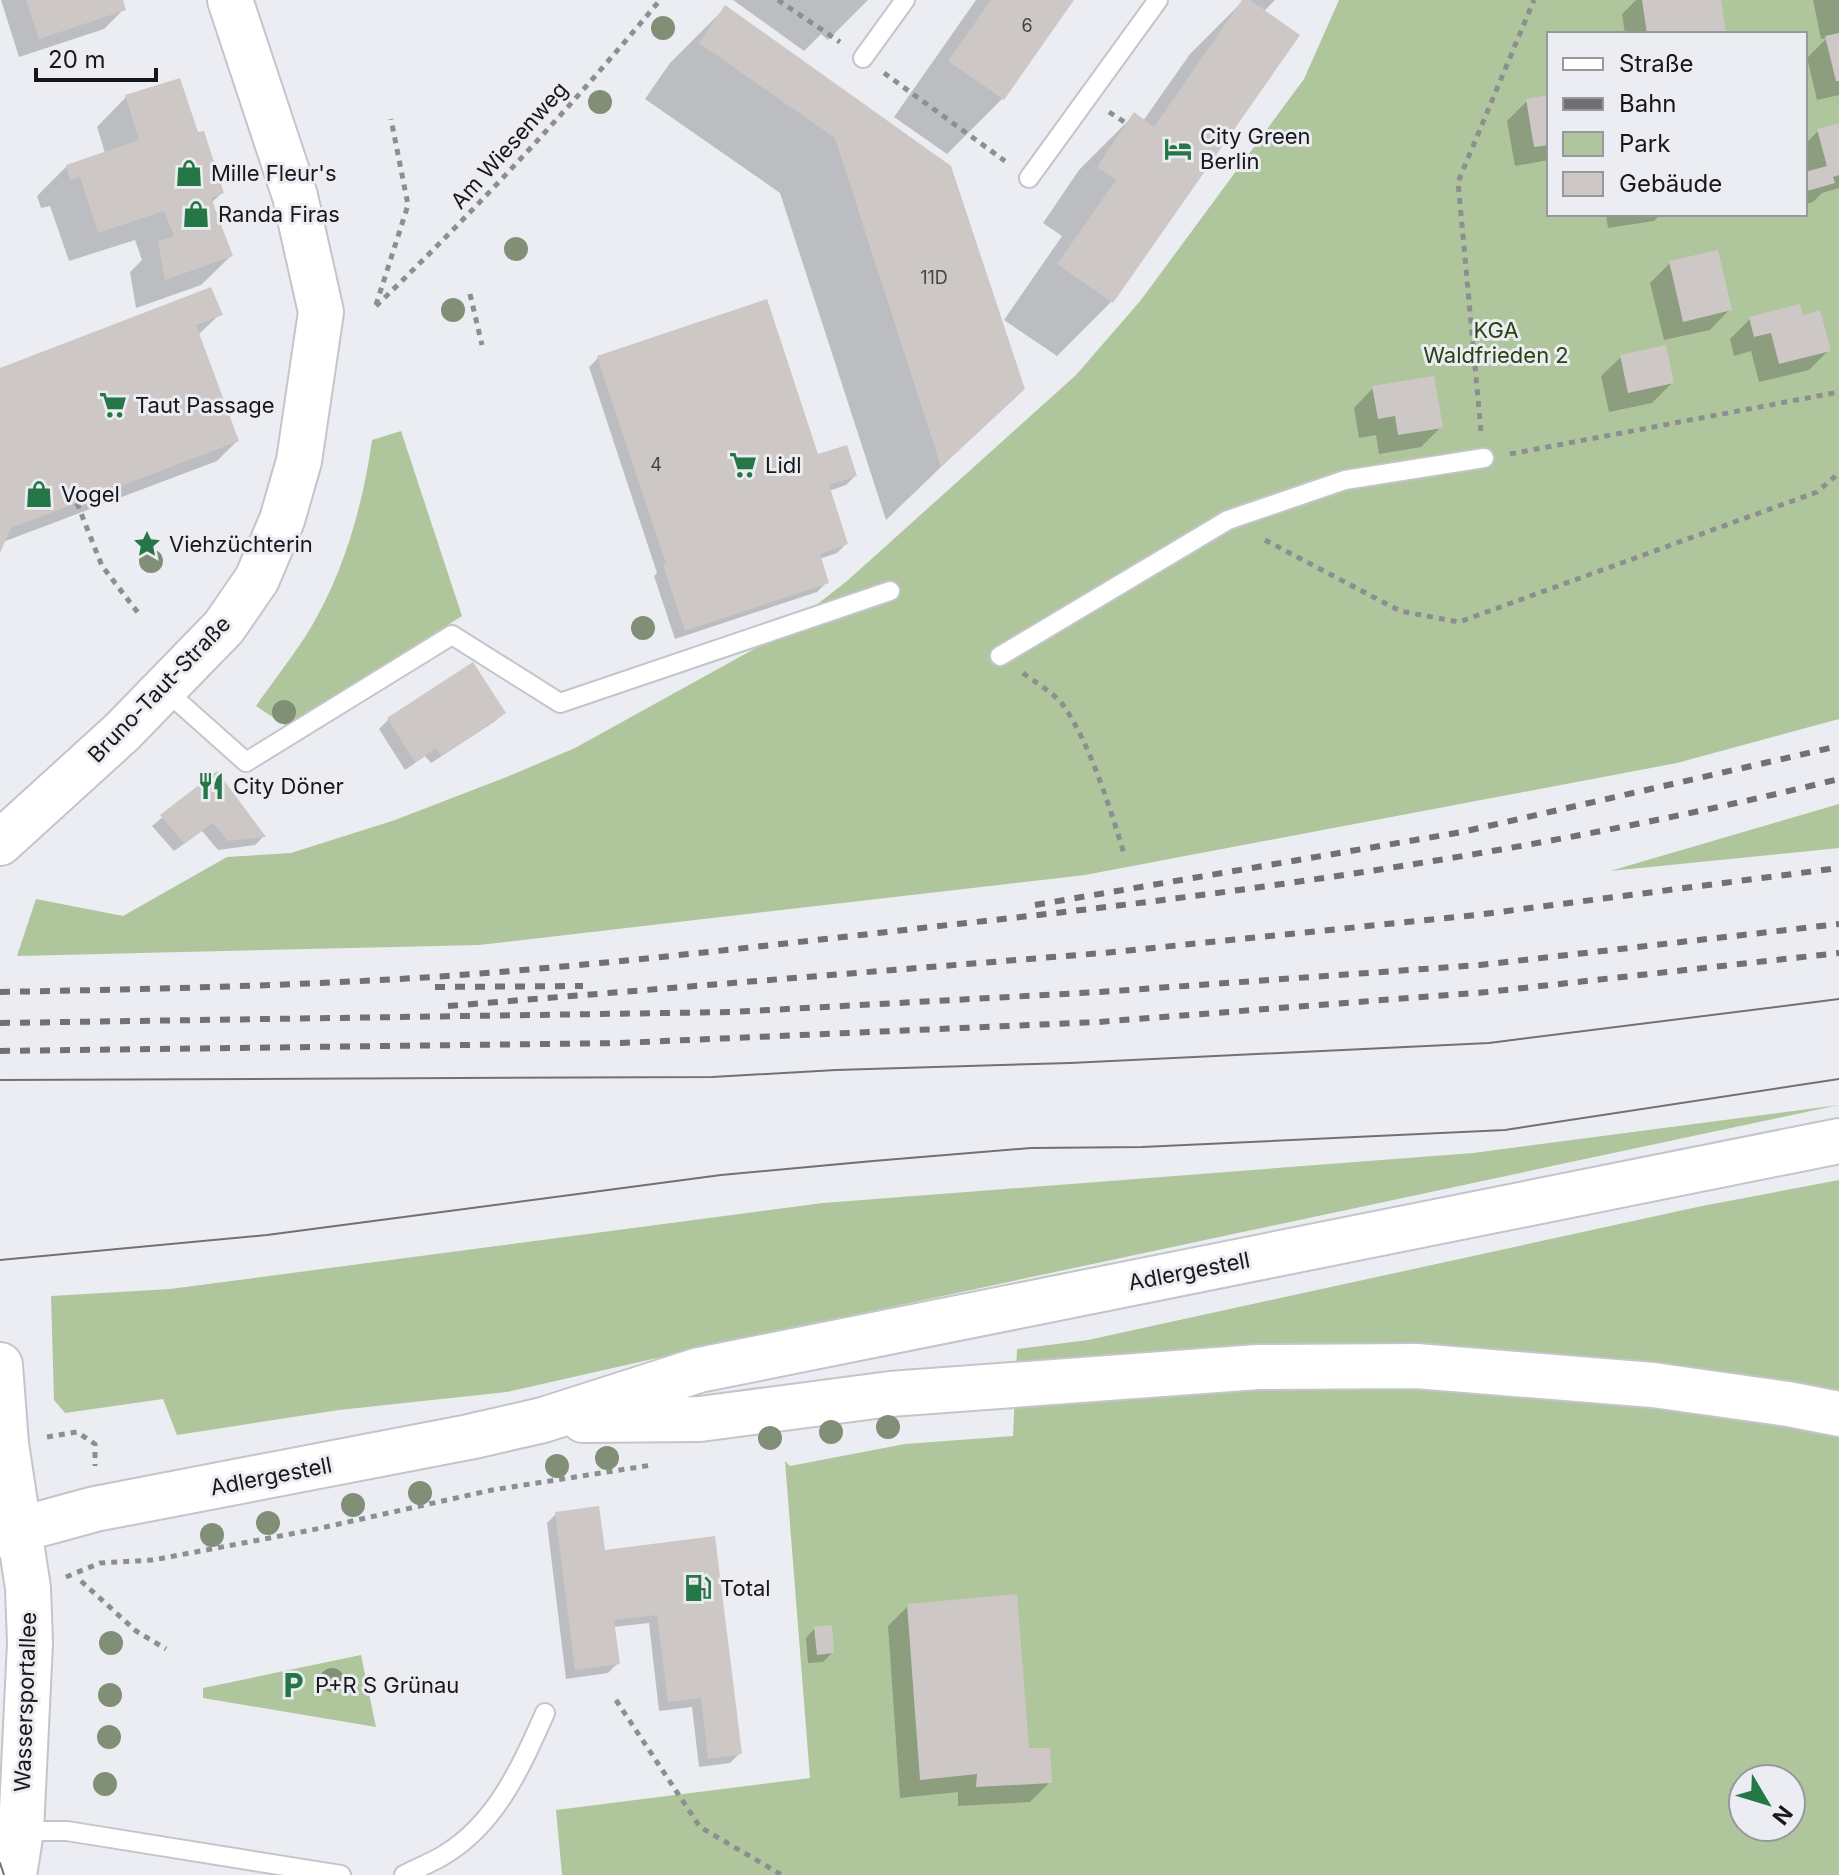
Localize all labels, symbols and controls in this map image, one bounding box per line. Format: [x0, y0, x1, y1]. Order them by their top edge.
house number: 6 [1021, 15, 1033, 36]
scale bar [36, 32, 156, 82]
legend [1547, 32, 1807, 216]
text: 20 m [48, 45, 106, 74]
text: Straße [1619, 49, 1694, 78]
street label: Am Wiesenweg [445, 76, 573, 214]
text: Bahn [1619, 89, 1677, 118]
place label: City Green Berlin [1200, 123, 1311, 174]
text: Park [1619, 129, 1670, 158]
hotel icon: City Green Berlin [1163, 134, 1193, 164]
shop icon: Mille Fleur's [174, 158, 204, 188]
place label: Mille Fleur's [211, 160, 337, 186]
text: Gebäude [1619, 169, 1722, 198]
shop icon: Randa Firas [181, 199, 211, 229]
place label: Randa Firas [218, 201, 340, 227]
house number: 11D [920, 267, 948, 288]
park label: KGA Waldfrieden 2 [1423, 317, 1569, 368]
supermarket icon: Taut Passage [98, 390, 128, 420]
place label: Taut Passage [135, 392, 275, 418]
supermarket icon: Lidl [728, 450, 758, 480]
place label: Lidl [765, 452, 802, 478]
house number: 4 [650, 454, 662, 475]
shop icon: Vogel [24, 479, 54, 509]
place label: Vogel [61, 481, 120, 507]
place icon: Viehzüchterin [132, 529, 162, 559]
place label: Viehzüchterin [169, 531, 313, 557]
street label: Bruno-Taut-Straße [82, 610, 236, 768]
restaurant icon: City Döner [196, 771, 226, 801]
place label: City Döner [233, 773, 344, 799]
street label: Adlergestell [1126, 1246, 1252, 1296]
street label: Adlergestell [208, 1451, 334, 1501]
fuel station icon: Total [683, 1573, 713, 1603]
place label: Total [720, 1575, 771, 1601]
street label: Wassersportallee [9, 1612, 41, 1792]
parking icon: P+R S Grünau [278, 1670, 308, 1700]
place label: P+R S Grünau [315, 1672, 459, 1698]
north arrow [1727, 1763, 1807, 1843]
text: N [1767, 1801, 1798, 1830]

